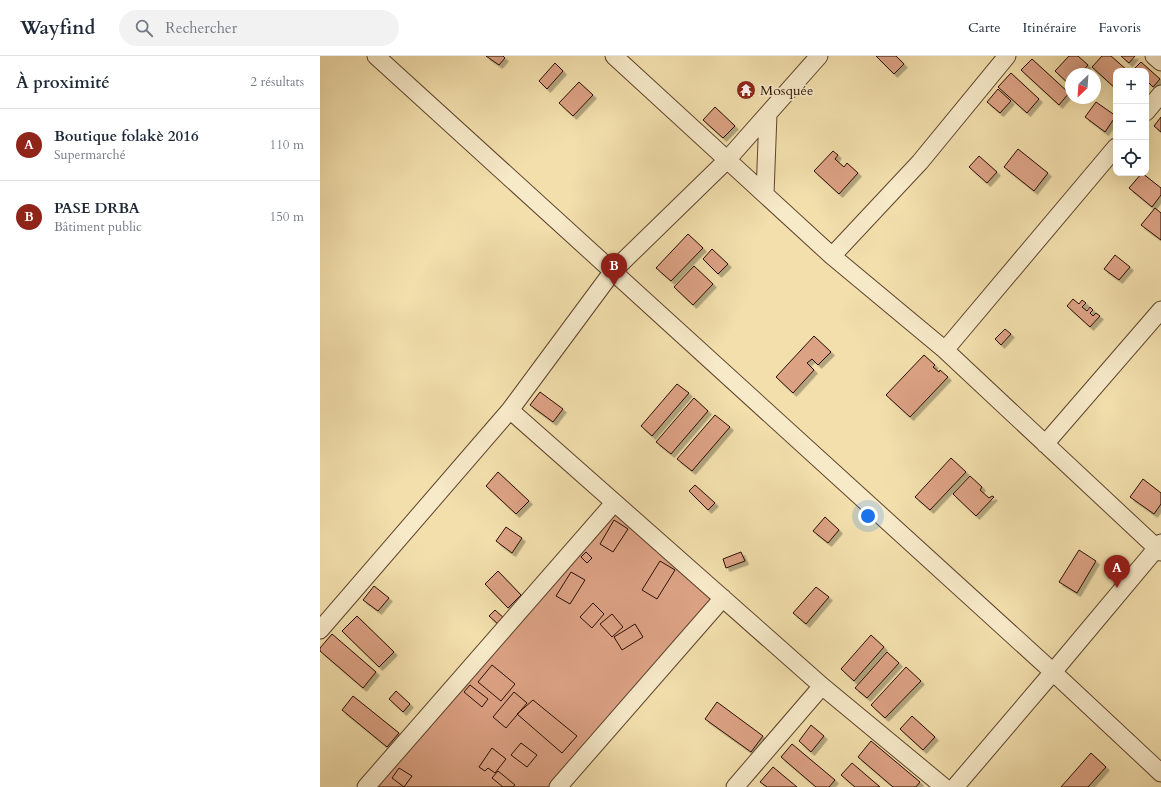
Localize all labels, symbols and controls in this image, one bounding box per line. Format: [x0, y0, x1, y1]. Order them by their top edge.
search box [119, 10, 399, 46]
text: Wayfind [20, 15, 95, 41]
icon: search [133, 17, 155, 39]
text: Rechercher [165, 18, 237, 38]
text: Carte [968, 18, 1001, 37]
text: Itinéraire [1023, 18, 1077, 37]
text: Favoris [1099, 18, 1141, 37]
north arrow [1065, 68, 1101, 104]
map controls [1113, 68, 1149, 176]
button: + [1113, 68, 1149, 104]
text: À proximité [16, 71, 110, 94]
text: 2 résultats [250, 73, 304, 91]
temple icon: Mosquée [735, 79, 757, 101]
place label: Mosquée [760, 81, 813, 100]
button: − [1113, 104, 1149, 140]
text: Boutique folakè 2016 [54, 126, 199, 146]
text: A [24, 136, 34, 154]
text: 110 m [270, 136, 304, 154]
button: locate [1113, 140, 1149, 176]
text: Supermarché [54, 146, 126, 164]
text: PASE DRBA [54, 198, 140, 218]
text: B [24, 208, 34, 226]
text: 150 m [270, 208, 304, 226]
text: Bâtiment public [54, 218, 142, 236]
pin: B [601, 253, 627, 286]
your location [858, 506, 878, 526]
pin: A [1104, 555, 1130, 588]

